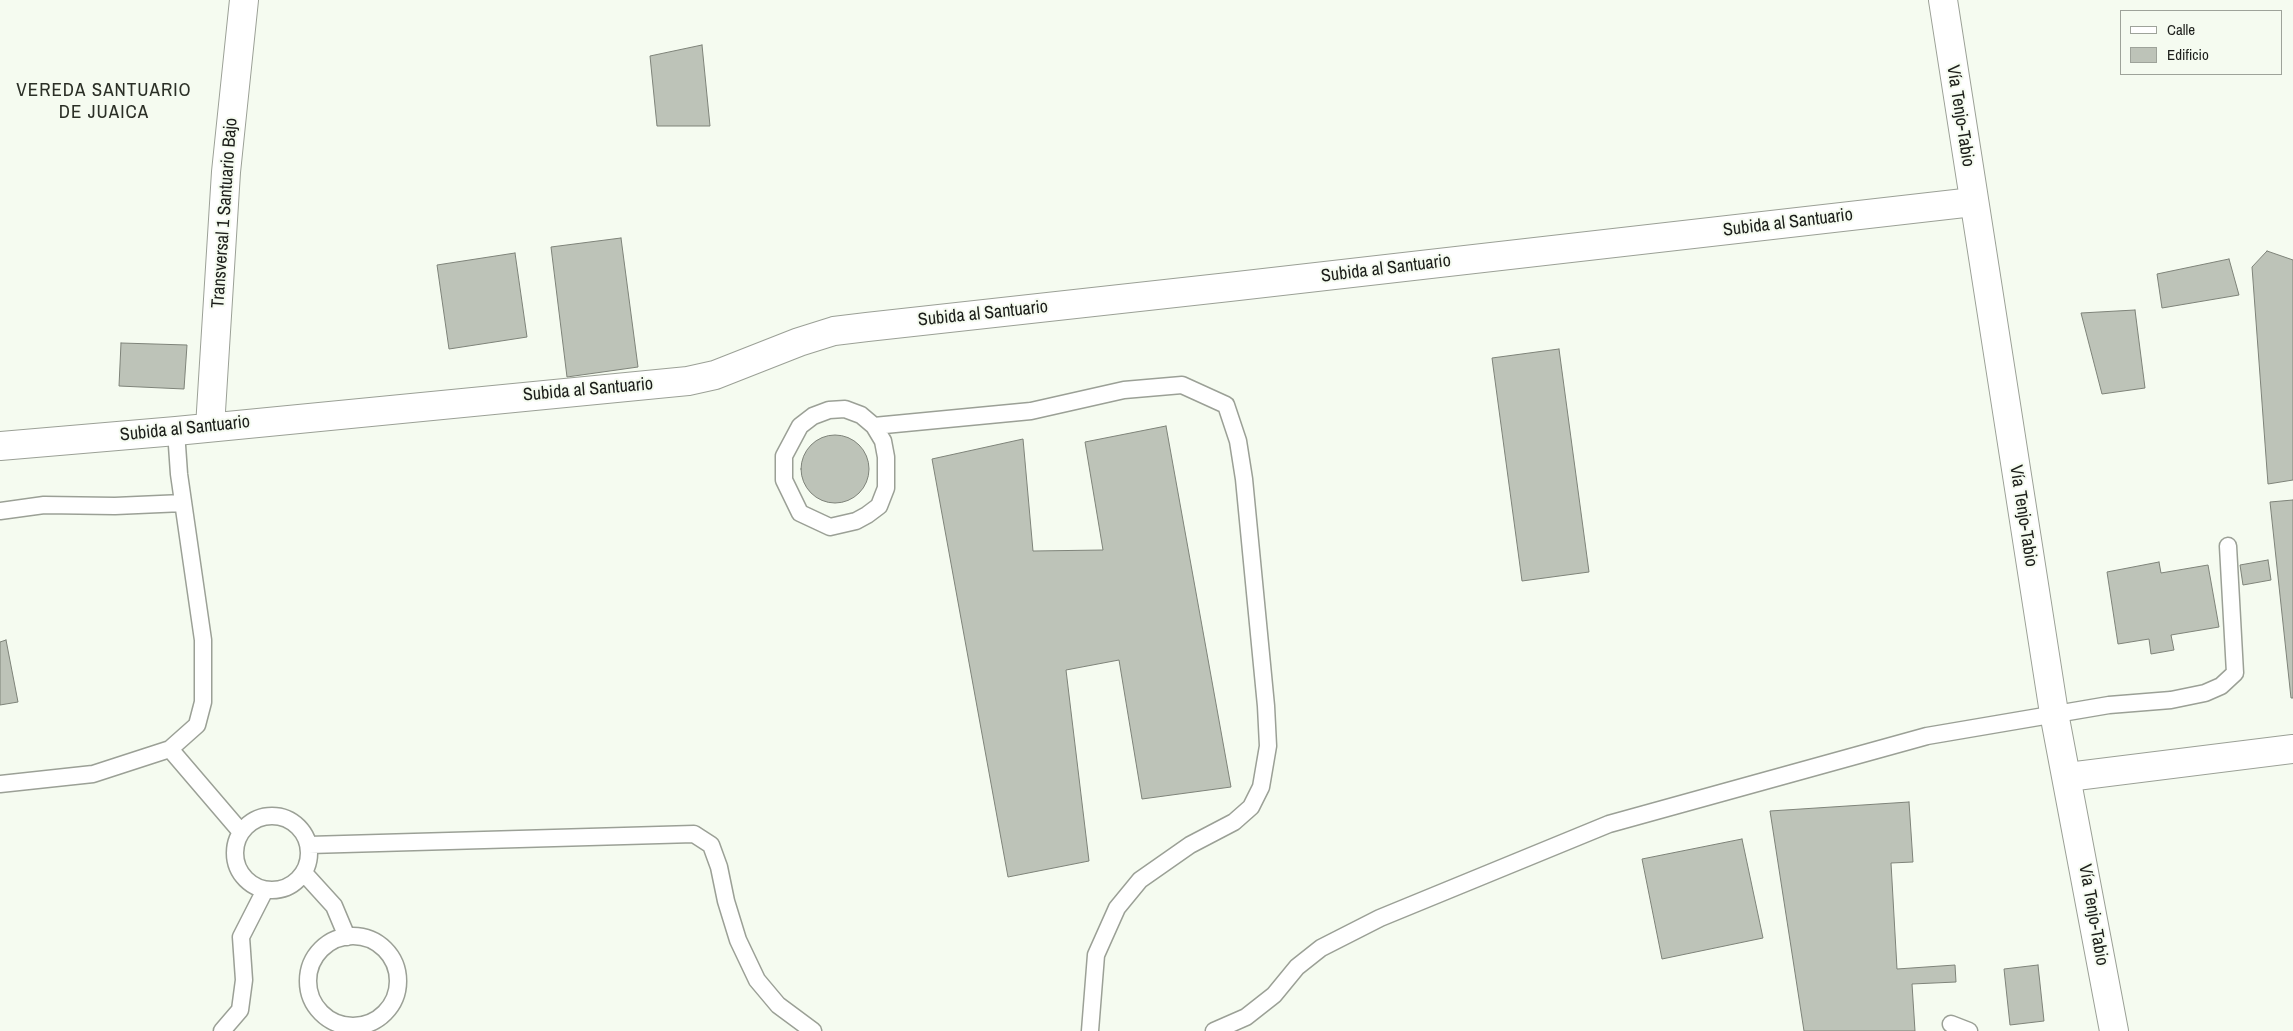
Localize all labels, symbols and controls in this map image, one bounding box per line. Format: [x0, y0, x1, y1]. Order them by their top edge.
legend [2120, 10, 2283, 75]
text: Calle [2167, 19, 2195, 40]
text: Edificio [2167, 44, 2209, 65]
street label: Vía Tenjo-Tabio [1941, 64, 1979, 168]
district label: VEREDA SANTUARIO DE JUAICA [14, 80, 194, 124]
street label: Transversal 1 Santuario Bajo [208, 117, 242, 309]
street label: Subida al Santuario [1722, 204, 1854, 242]
street label: Subida al Santuario [1320, 250, 1452, 288]
street label: Subida al Santuario [917, 296, 1049, 332]
street label: Subida al Santuario [522, 374, 654, 406]
street label: Subida al Santuario [119, 411, 251, 447]
street label: Vía Tenjo-Tabio [2004, 464, 2042, 568]
street label: Vía Tenjo-Tabio [2073, 863, 2113, 967]

